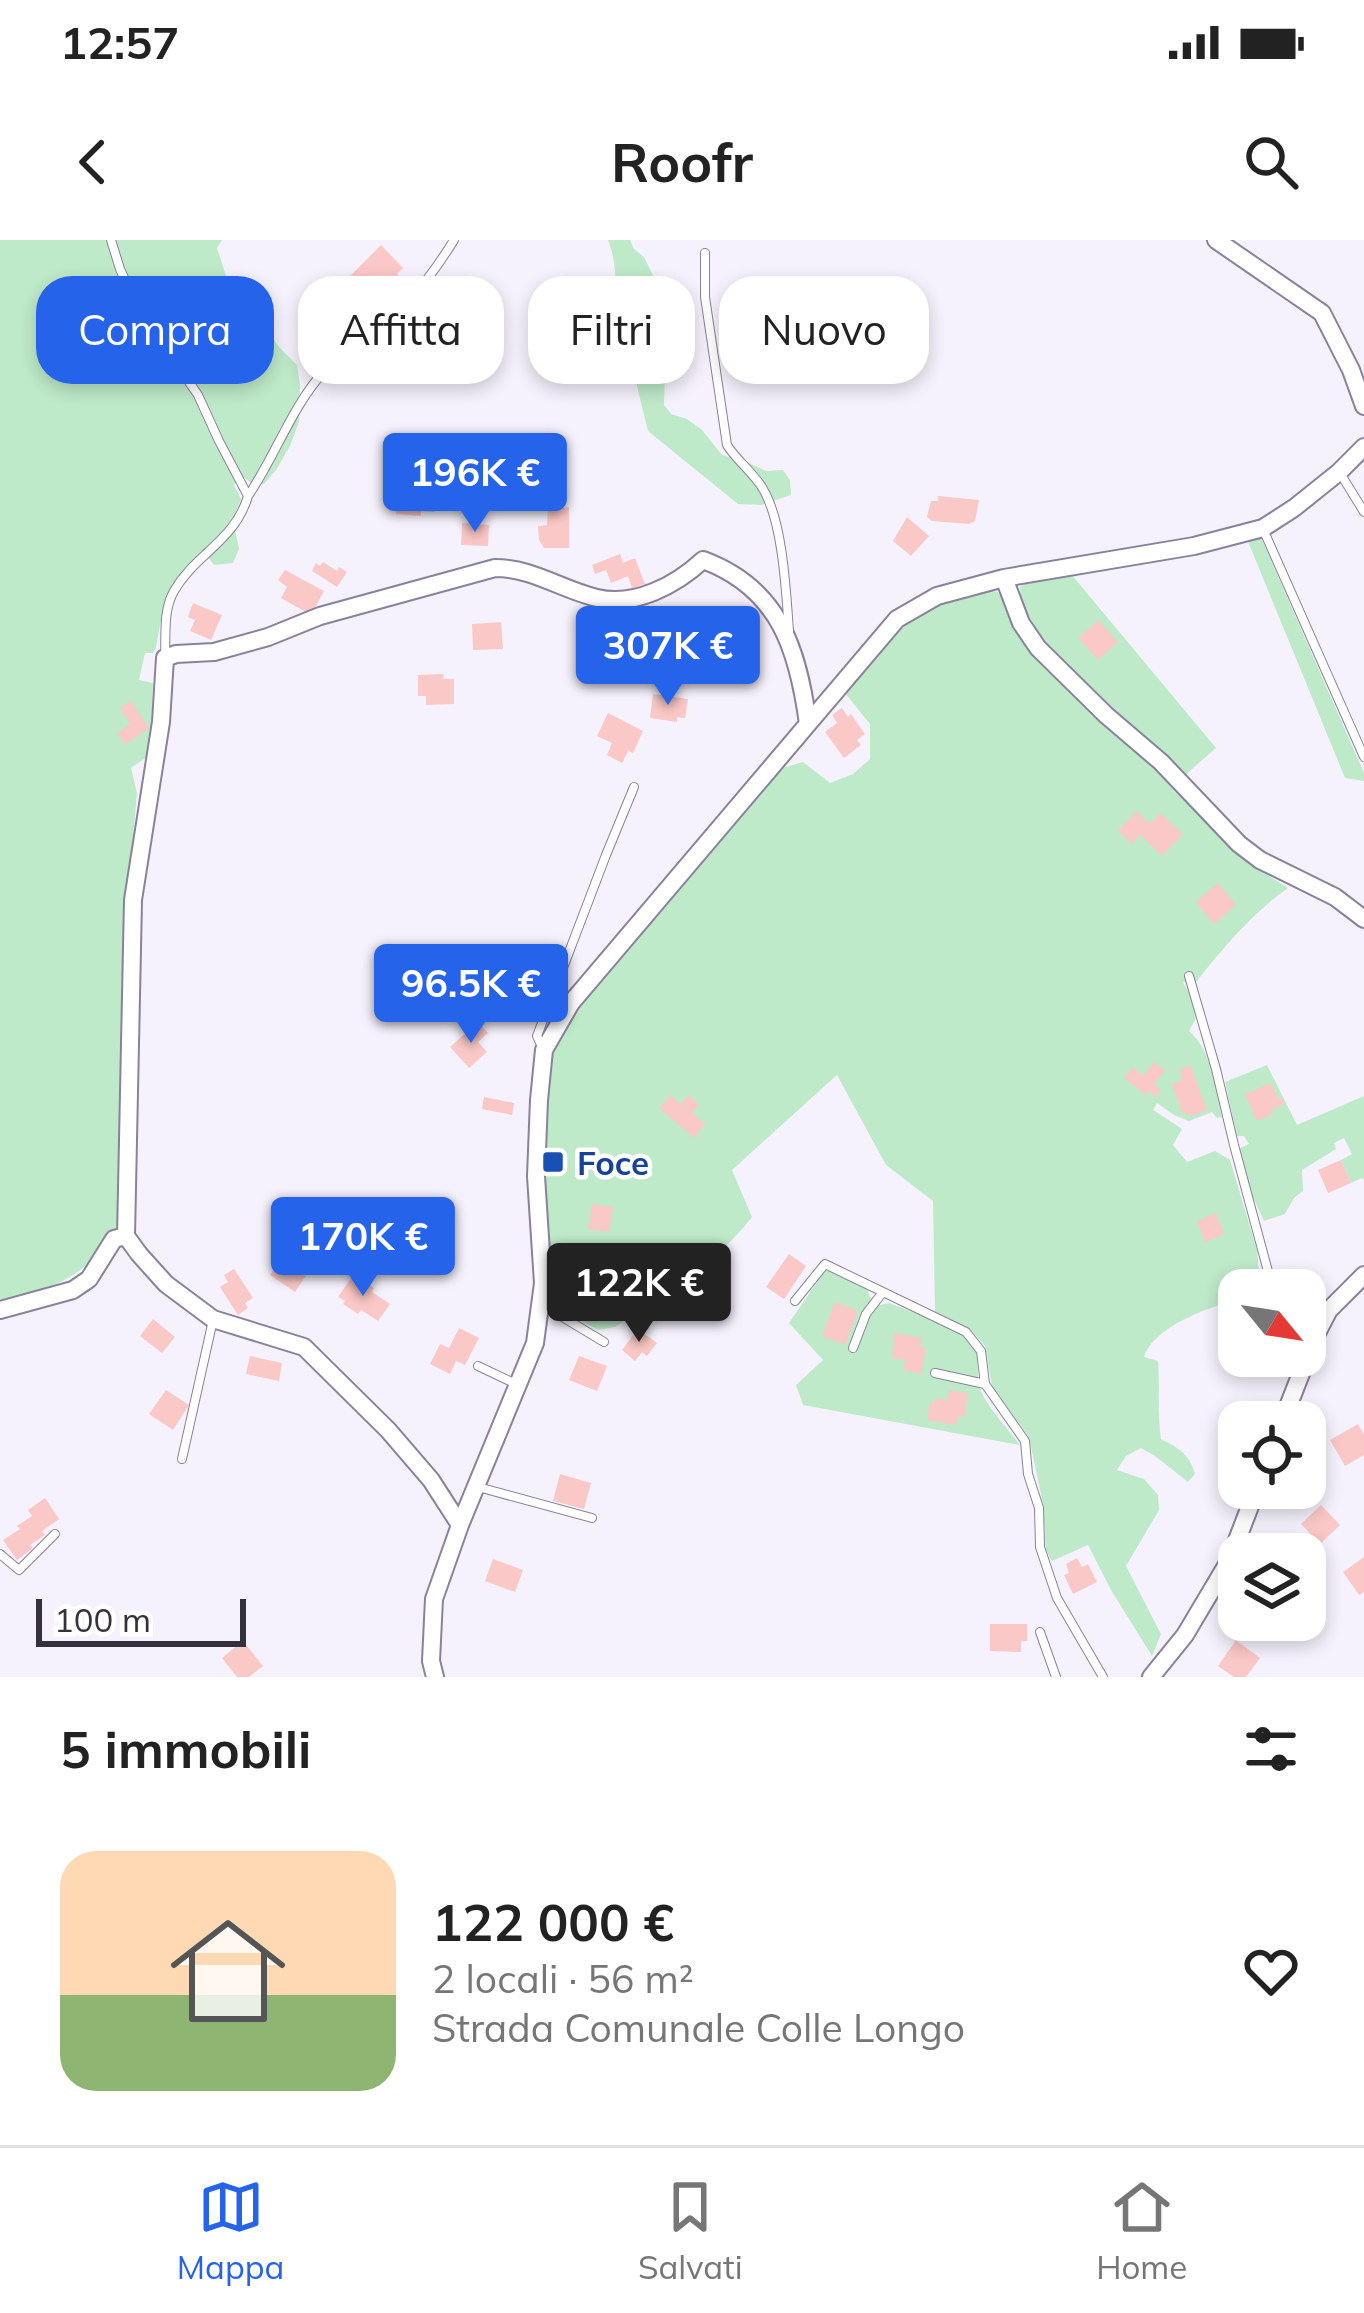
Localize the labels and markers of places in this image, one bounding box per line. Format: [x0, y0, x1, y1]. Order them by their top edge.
pin: 196K € [377, 433, 573, 535]
pin: 307K € [570, 606, 766, 708]
pin: 96.5K € [360, 944, 582, 1046]
place label: Foce [577, 1142, 649, 1183]
marker: Foce [540, 1149, 566, 1175]
pin: 170K € [265, 1197, 461, 1299]
pin: 122K € [541, 1243, 737, 1345]

